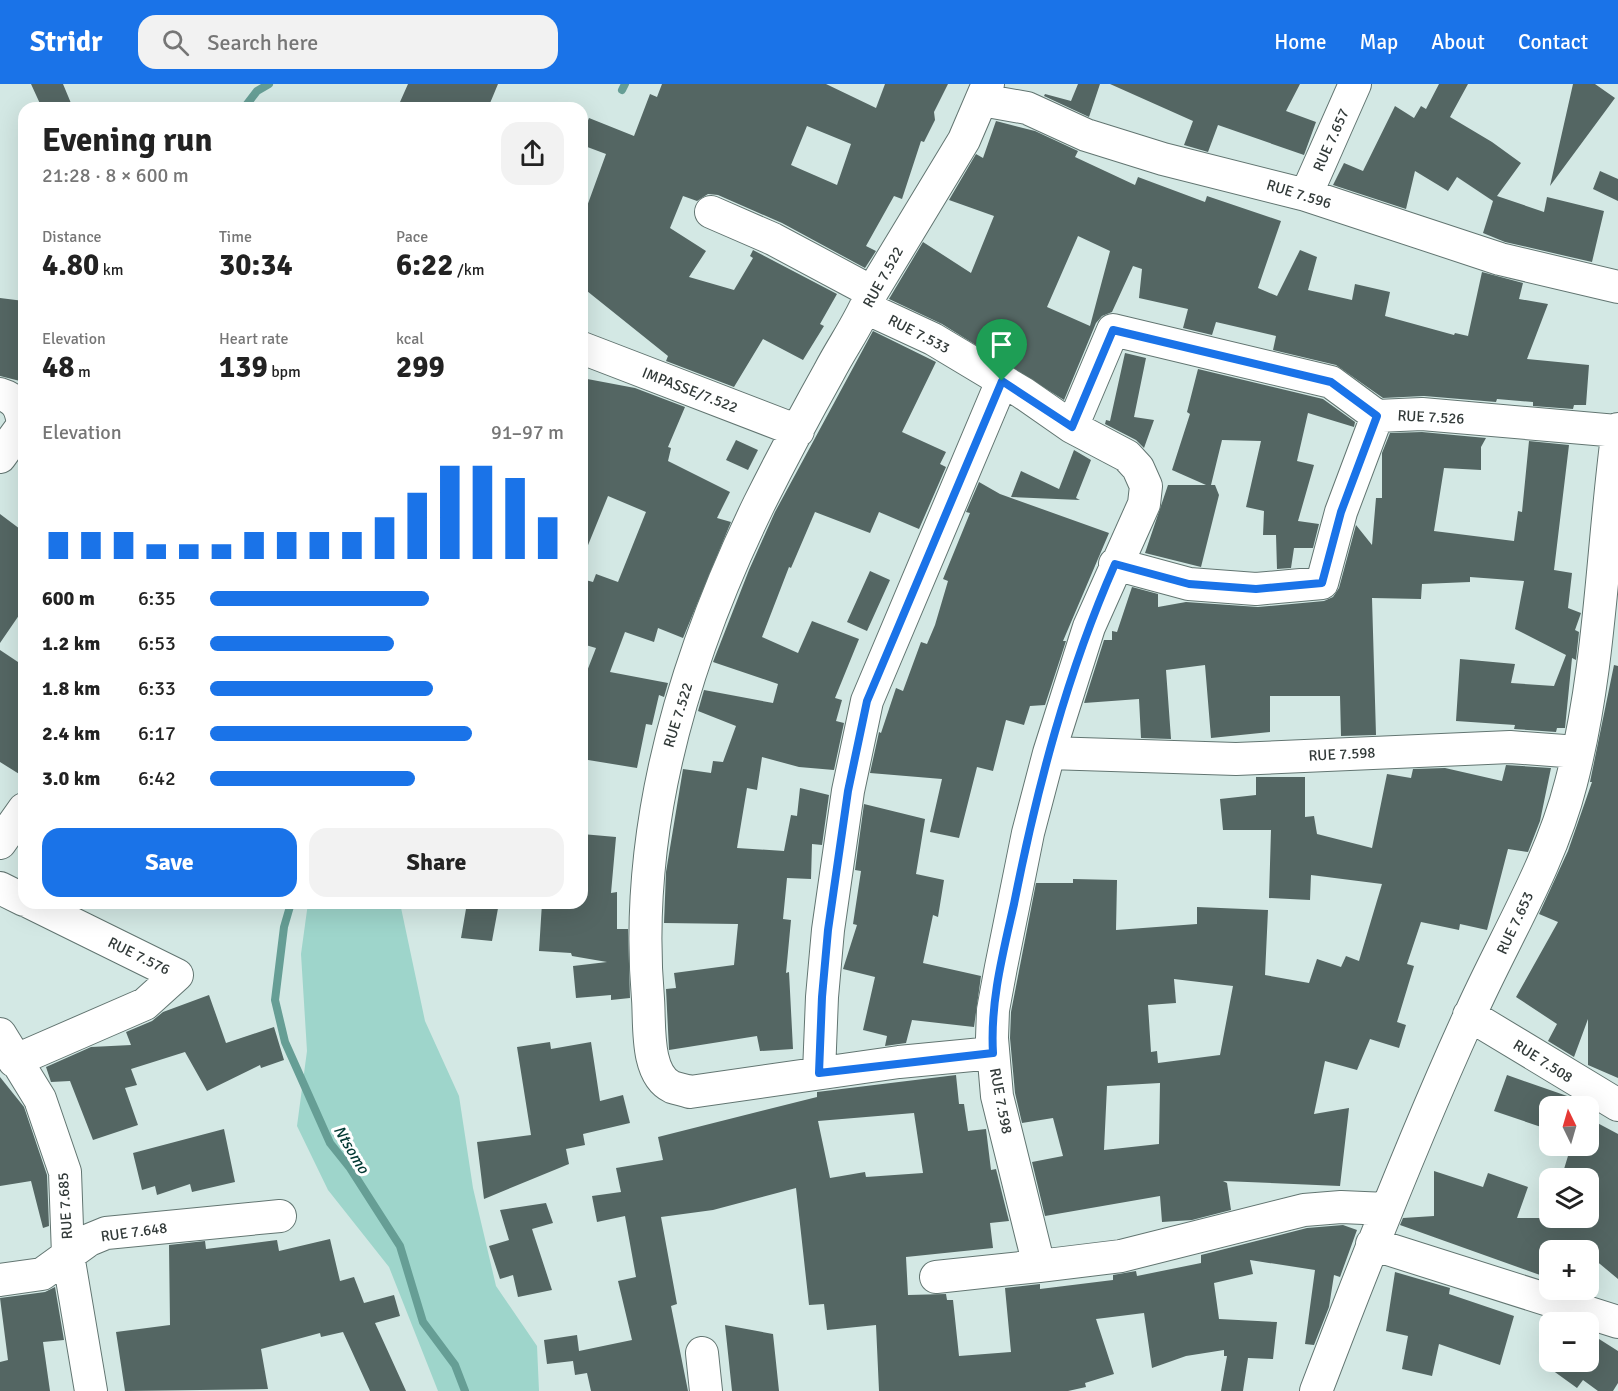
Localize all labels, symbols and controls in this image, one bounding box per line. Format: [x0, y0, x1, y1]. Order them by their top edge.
search box [138, 15, 558, 69]
text: Stridr [30, 25, 102, 59]
icon: search [159, 26, 192, 59]
text: Search here [207, 29, 318, 56]
text: Home [1274, 29, 1327, 55]
text: Map [1360, 29, 1398, 55]
text: About [1431, 29, 1485, 55]
text: Contact [1518, 29, 1588, 55]
street label: RUE 7.657 [1309, 106, 1353, 174]
text: Evening run [42, 120, 212, 161]
button: share [501, 122, 564, 185]
text: 21:28 · 8 × 600 m [42, 163, 189, 188]
street label: RUE 7.596 [1264, 176, 1334, 212]
text: Distance [42, 227, 102, 247]
text: Time [219, 227, 252, 247]
text: Pace [396, 227, 428, 247]
street label: RUE 7.522 [859, 243, 907, 311]
text: 4.80 [42, 247, 99, 284]
text: 30:34 [219, 247, 293, 284]
text: 6:22 [396, 247, 453, 284]
text: km [99, 260, 124, 280]
text: /km [453, 260, 485, 280]
street label: RUE 7.533 [885, 311, 953, 357]
pin [976, 319, 1027, 381]
icon: arrive [985, 328, 1018, 361]
text: Elevation [42, 329, 106, 349]
text: Heart rate [219, 329, 288, 349]
text: kcal [396, 329, 424, 349]
text: 48 [42, 349, 74, 386]
text: 139 [219, 349, 268, 386]
text: 299 [396, 349, 445, 386]
text: m [74, 362, 91, 382]
text: bpm [268, 362, 301, 382]
street label: IMPASSE/7.522 [640, 363, 740, 417]
street label: RUE 7.526 [1397, 406, 1465, 428]
text: Elevation [42, 420, 122, 445]
text: 91–97 m [491, 420, 564, 445]
text: 600 m [42, 586, 95, 611]
text: 6:35 [138, 586, 176, 611]
text: 1.2 km [42, 631, 100, 656]
text: 6:53 [138, 631, 176, 656]
text: 1.8 km [42, 676, 100, 701]
text: 6:33 [138, 676, 176, 701]
street label: RUE 7.522 [660, 680, 696, 750]
text: 2.4 km [42, 721, 100, 746]
text: 6:17 [138, 721, 176, 746]
street label: RUE 7.598 [1308, 743, 1376, 765]
text: 3.0 km [42, 766, 100, 791]
text: 6:42 [138, 766, 176, 791]
button: Save [42, 828, 297, 897]
button: Share [309, 828, 564, 897]
street label: RUE 7.653 [1493, 889, 1537, 957]
street label: RUE 7.576 [105, 933, 173, 979]
street label: RUE 7.508 [1510, 1036, 1576, 1086]
street label: RUE 7.598 [986, 1066, 1016, 1136]
north arrow [1539, 1096, 1599, 1156]
map controls [1539, 1096, 1599, 1372]
water label: Ntsomo [329, 1122, 374, 1178]
button: layers [1539, 1168, 1599, 1228]
street label: RUE 7.685 [54, 1172, 76, 1240]
street label: RUE 7.648 [100, 1218, 168, 1246]
button: + [1539, 1240, 1599, 1300]
button: − [1539, 1312, 1599, 1372]

